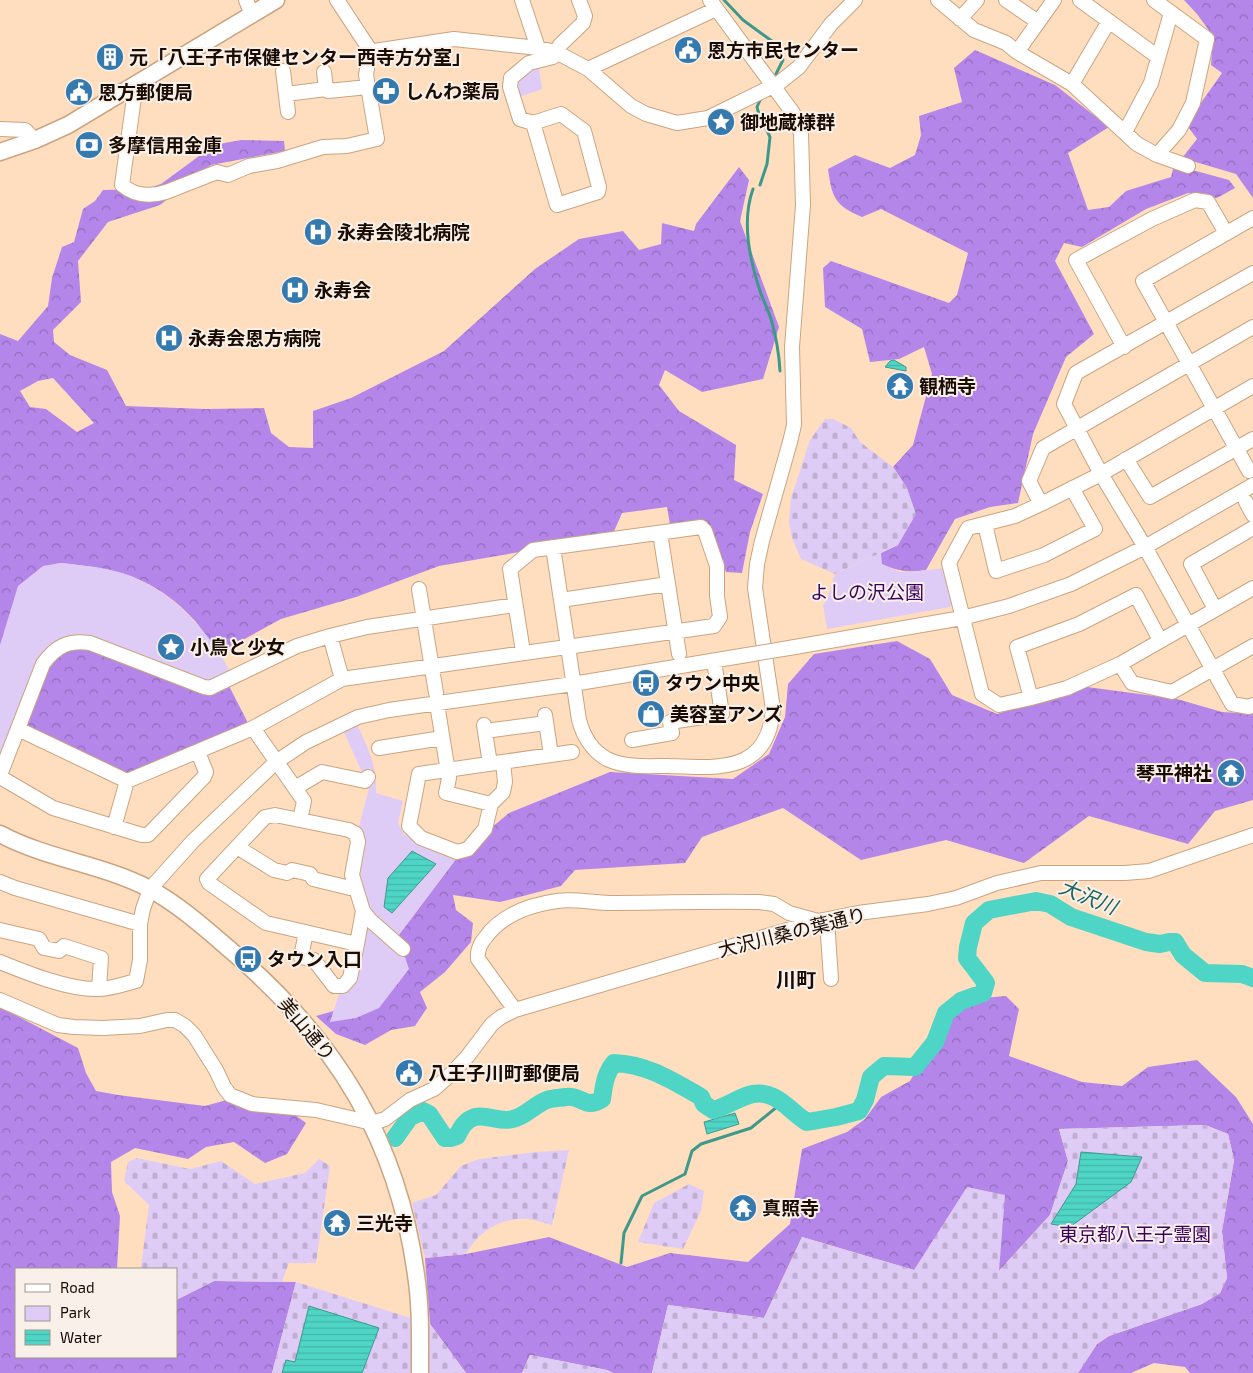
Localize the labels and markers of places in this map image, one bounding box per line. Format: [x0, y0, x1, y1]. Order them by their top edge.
public building icon: 恩方市民センター [673, 35, 703, 65]
place label: 恩方市民センター [707, 38, 859, 61]
building icon: 元「八王子市保健センター西寺方分室」 [95, 42, 125, 72]
place label: 元「八王子市保健センター西寺方分室」 [129, 45, 471, 68]
pharmacy icon: しんわ薬局 [371, 76, 401, 106]
public building icon: 恩方郵便局 [64, 77, 94, 107]
place label: しんわ薬局 [405, 79, 500, 102]
place label: 恩方郵便局 [98, 80, 193, 103]
place icon: 御地蔵様群 [706, 107, 736, 137]
place label: 御地蔵様群 [740, 110, 835, 133]
bank icon: 多摩信用金庫 [74, 130, 104, 160]
place label: 多摩信用金庫 [108, 133, 222, 156]
hospital icon: 永寿会陵北病院 [303, 217, 333, 247]
place label: 永寿会陵北病院 [337, 220, 470, 243]
hospital icon: 永寿会 [280, 275, 310, 305]
place label: 永寿会 [314, 278, 371, 301]
hospital icon: 永寿会恩方病院 [154, 323, 184, 353]
place label: 永寿会恩方病院 [188, 326, 321, 349]
temple icon: 観栖寺 [885, 371, 915, 401]
place label: 観栖寺 [919, 374, 976, 397]
place icon: 小鳥と少女 [156, 632, 186, 662]
place label: 小鳥と少女 [190, 635, 285, 658]
bus stop icon: タウン中央 [631, 668, 661, 698]
place label: タウン中央 [665, 671, 760, 694]
shop icon: 美容室アンズ [636, 699, 666, 729]
place label: 美容室アンズ [670, 702, 783, 725]
temple icon: 琴平神社 [1216, 758, 1246, 788]
place label: 琴平神社 [1136, 761, 1212, 784]
bus stop icon: タウン入口 [233, 944, 263, 974]
place label: タウン入口 [267, 947, 362, 970]
public building icon: 八王子川町郵便局 [394, 1058, 424, 1088]
place label: 八王子川町郵便局 [428, 1061, 580, 1084]
temple icon: 真照寺 [728, 1193, 758, 1223]
place label: 真照寺 [762, 1196, 819, 1219]
temple icon: 三光寺 [322, 1208, 352, 1238]
place label: 三光寺 [356, 1211, 413, 1234]

